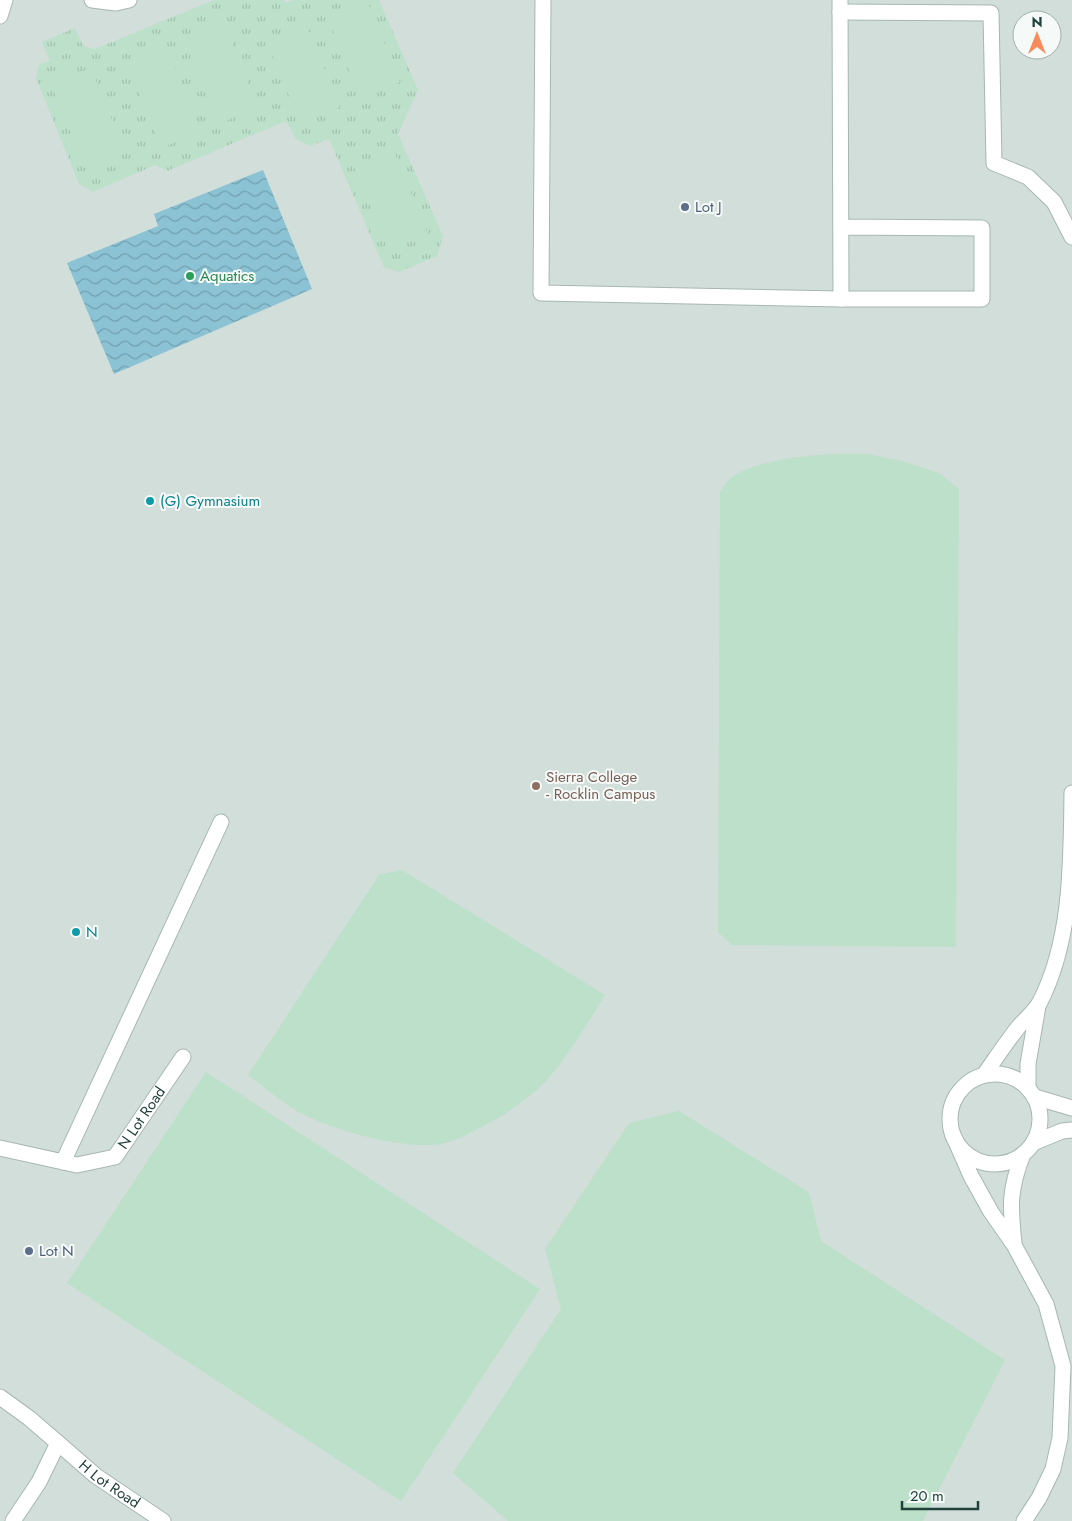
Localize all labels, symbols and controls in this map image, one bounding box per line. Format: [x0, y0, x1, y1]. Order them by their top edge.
north arrow [1012, 10, 1062, 60]
text: N [1031, 12, 1043, 32]
place label: Lot J [695, 196, 722, 218]
marker: Lot J [679, 201, 691, 213]
place label: Aquatics [200, 265, 254, 287]
marker: Aquatics [184, 270, 196, 282]
place label: (G) Gymnasium [160, 490, 260, 512]
marker: (G) Gymnasium [144, 495, 156, 507]
place label: Sierra College - Rocklin Campus [546, 766, 655, 805]
marker: Sierra College - Rocklin Campus [530, 780, 542, 792]
place label: N [86, 921, 98, 943]
marker: N [70, 926, 82, 938]
street label: N Lot Road [112, 1082, 171, 1154]
place label: Lot N [39, 1240, 74, 1262]
marker: Lot N [23, 1245, 35, 1257]
street label: H Lot Road [74, 1455, 145, 1514]
scale bar [902, 1478, 978, 1510]
text: 20 m [910, 1485, 944, 1507]

